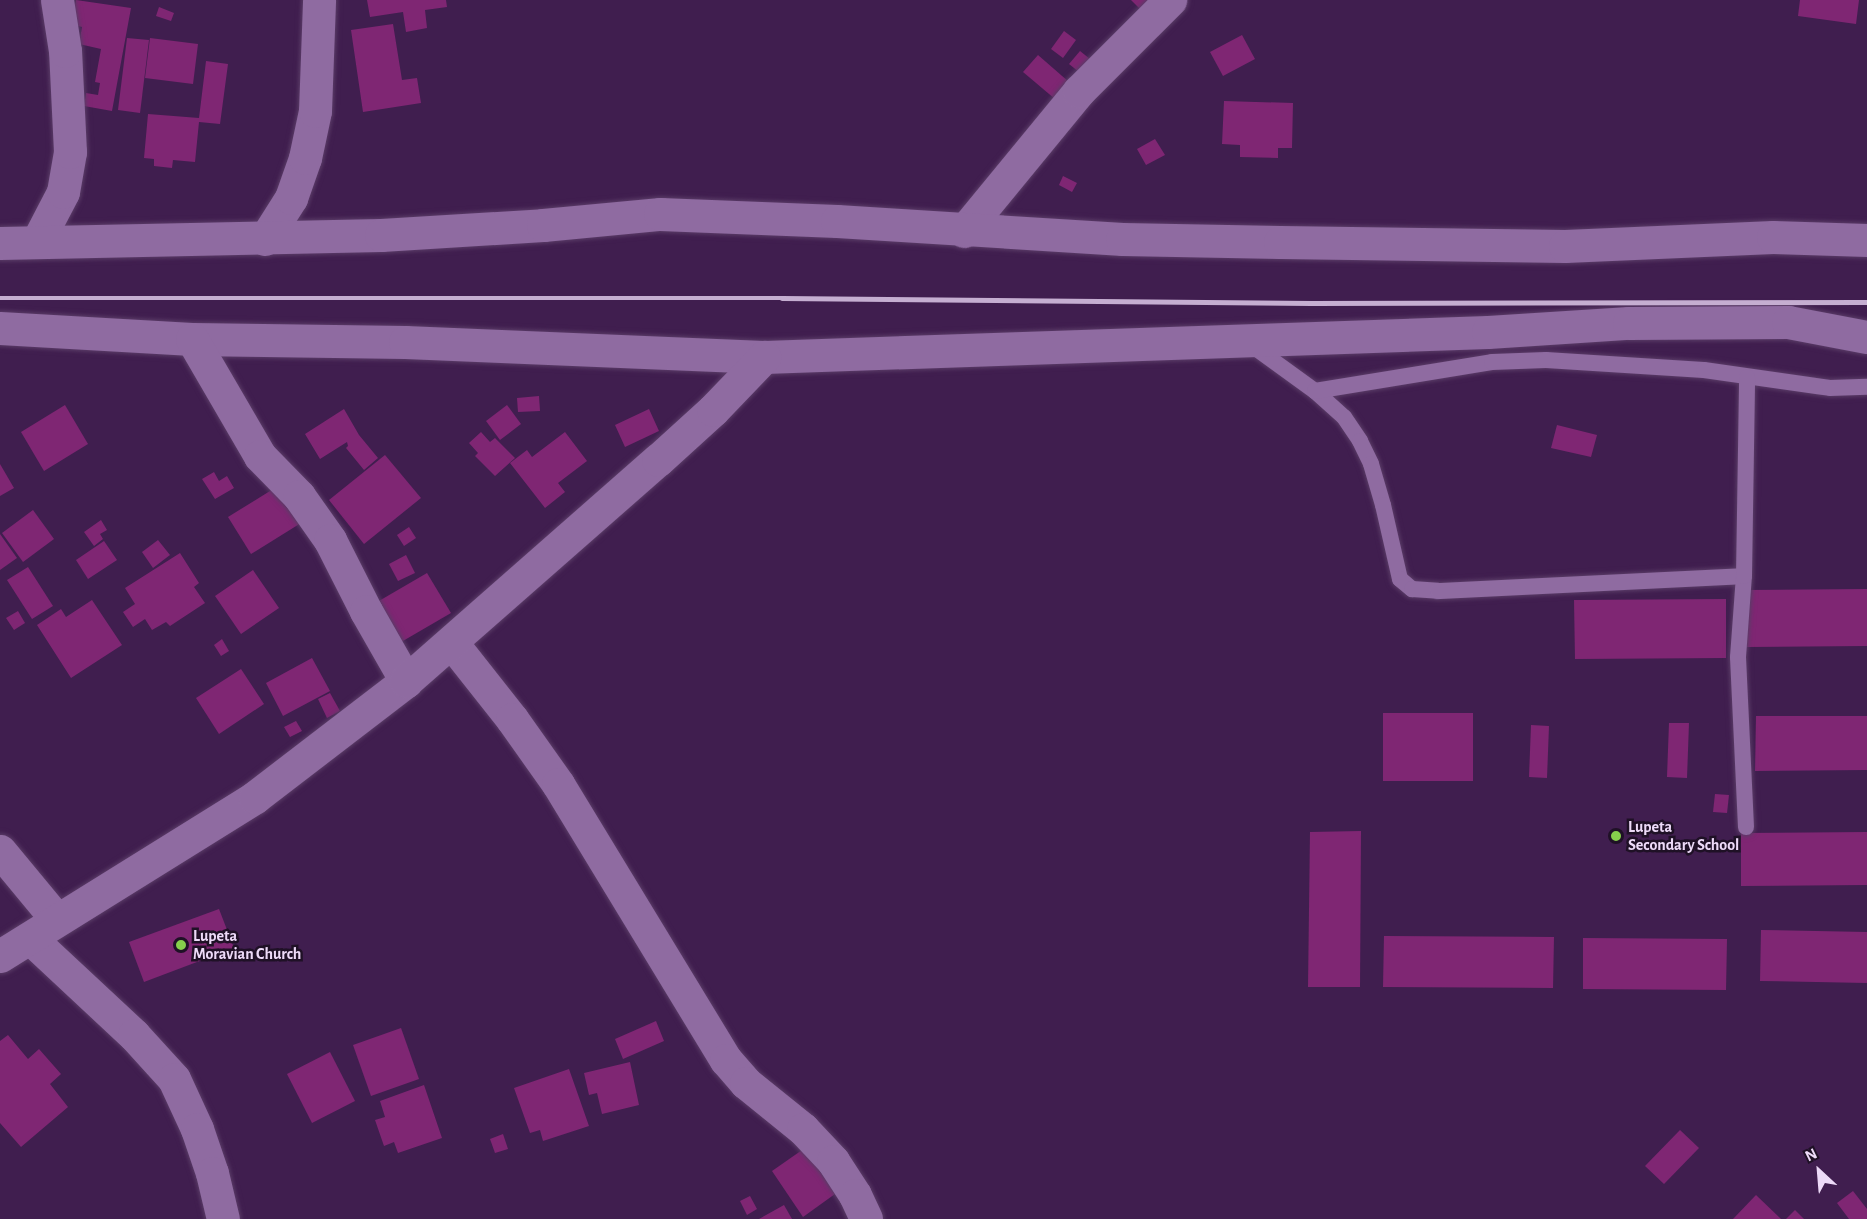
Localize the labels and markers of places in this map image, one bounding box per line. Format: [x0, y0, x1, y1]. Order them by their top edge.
place label: Lupeta Secondary School [1628, 817, 1739, 855]
marker: Lupeta Secondary School [1609, 829, 1623, 843]
place label: Lupeta Moravian Church [193, 926, 301, 964]
marker: Lupeta Moravian Church [174, 938, 188, 952]

